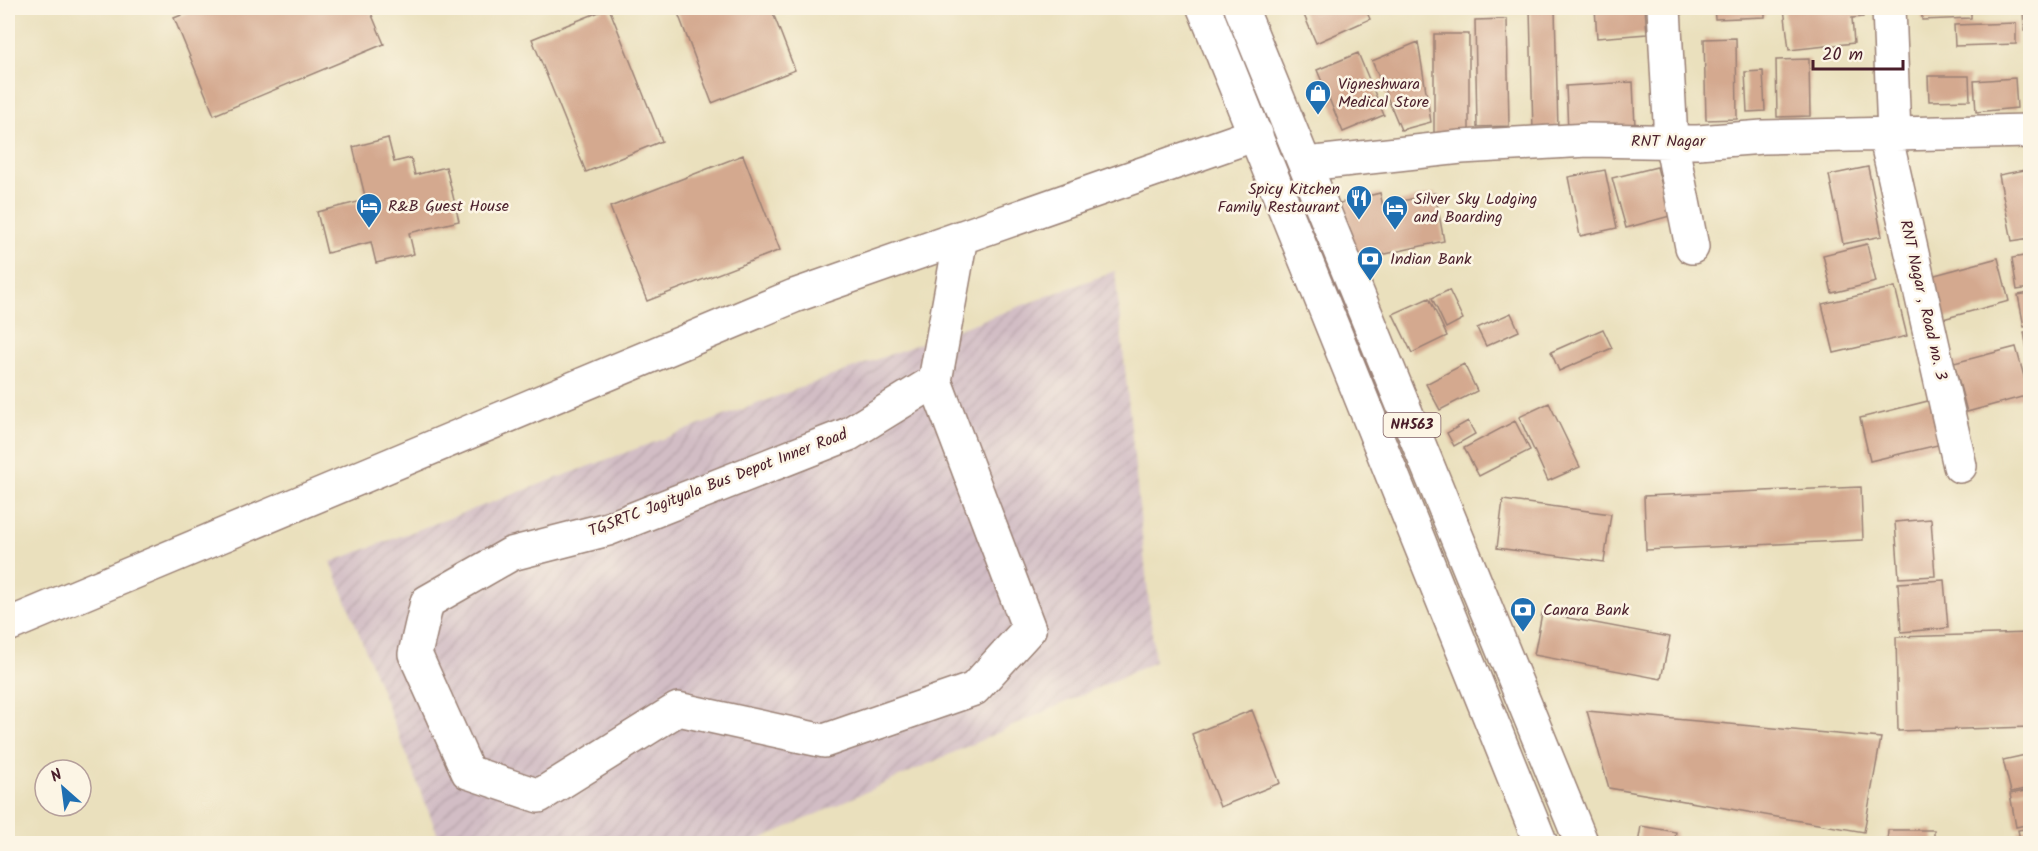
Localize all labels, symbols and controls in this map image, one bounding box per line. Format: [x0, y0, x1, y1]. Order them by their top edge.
scale bar [1813, 33, 1903, 71]
text: 20 m [1822, 41, 1863, 70]
place label: Vigneshwara Medical Store [1338, 72, 1429, 115]
shop icon: Vigneshwara Medical Store [1303, 78, 1333, 116]
street label: RNT Nagar [1631, 129, 1707, 154]
place label: Spicy Kitchen Family Restaurant [1217, 177, 1341, 220]
restaurant icon: Spicy Kitchen Family Restaurant [1344, 183, 1374, 221]
place label: Silver Sky Lodging and Boarding [1414, 187, 1537, 230]
hotel icon: R&B Guest House [354, 191, 384, 229]
hotel icon: Silver Sky Lodging and Boarding [1380, 193, 1410, 231]
place label: R&B Guest House [388, 194, 509, 219]
street label: RNT Nagar , Road no. 3 [1892, 217, 1954, 383]
bank icon: Indian Bank [1355, 244, 1385, 282]
place label: Indian Bank [1390, 247, 1472, 272]
road number: NH563 [1384, 413, 1440, 437]
street label: TGSRTC Jagityala Bus Depot Inner Road [585, 422, 852, 544]
bank icon: Canara Bank [1508, 595, 1538, 633]
place label: Canara Bank [1543, 598, 1630, 623]
north arrow [33, 758, 93, 818]
text: N [46, 763, 67, 789]

